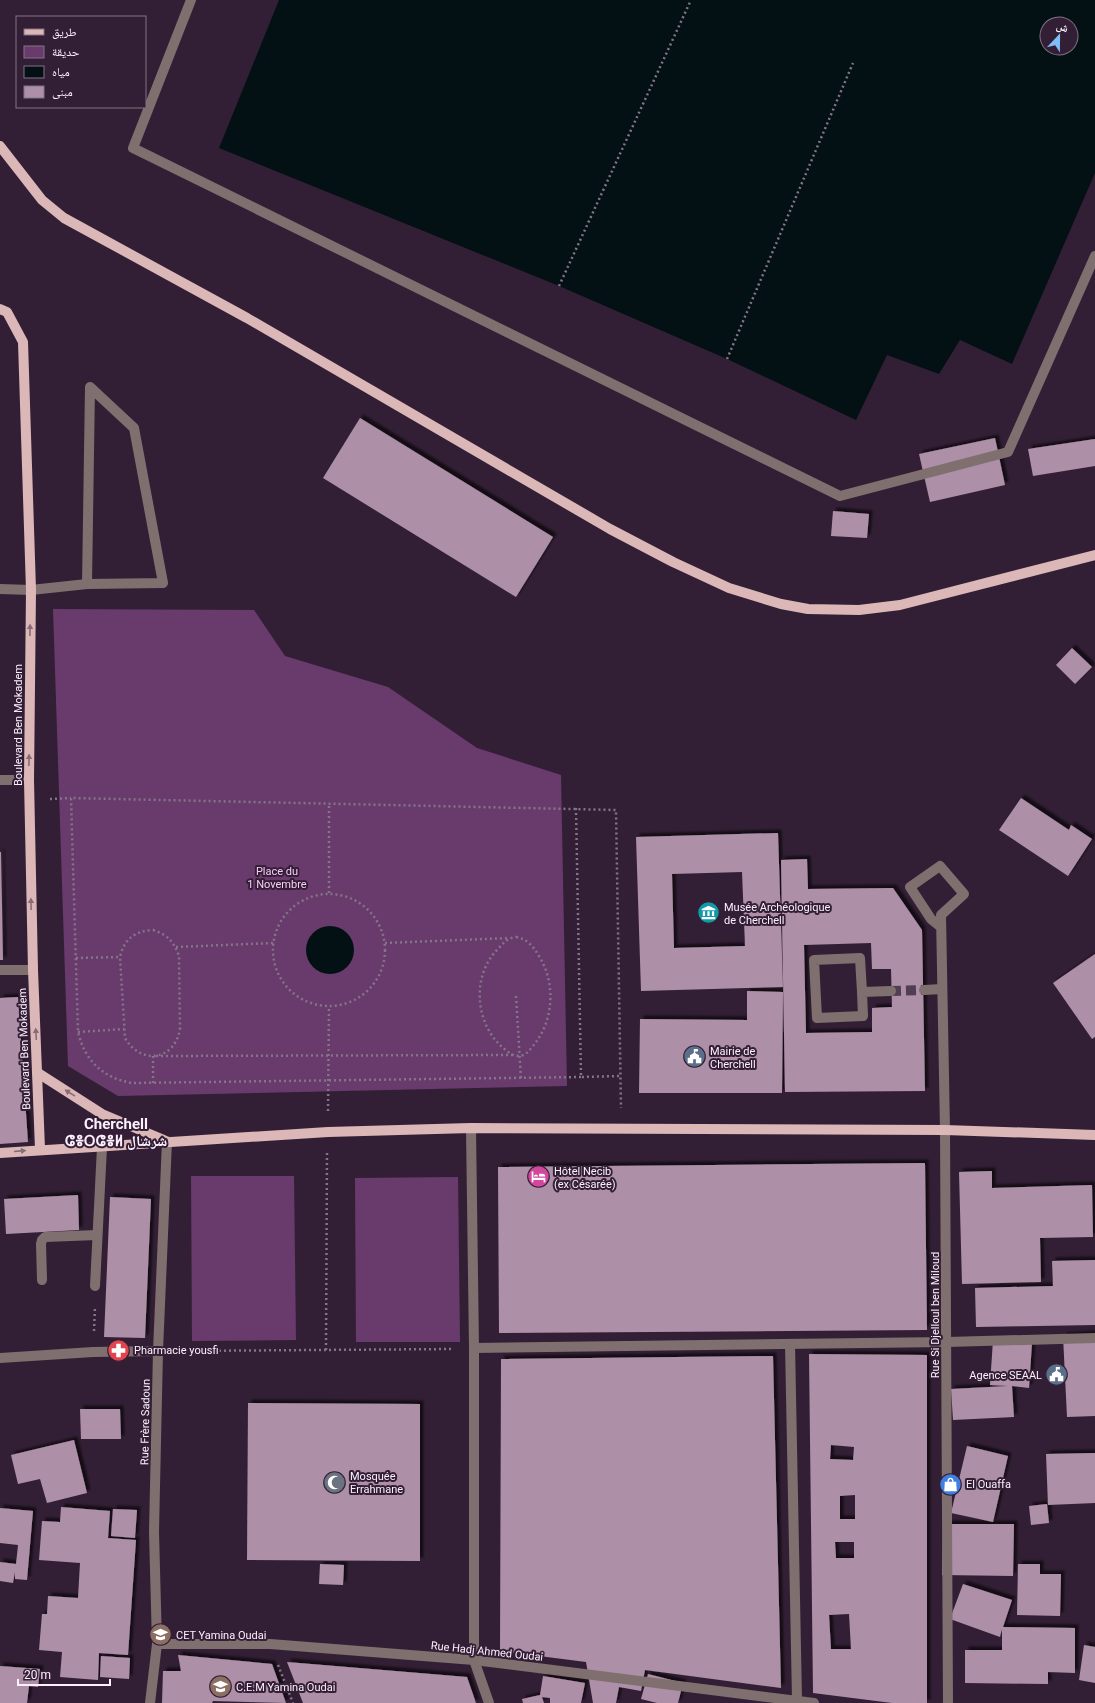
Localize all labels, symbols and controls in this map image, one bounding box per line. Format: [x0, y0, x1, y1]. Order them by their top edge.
legend [16, 16, 146, 108]
north arrow [1039, 16, 1079, 56]
text: ش [1054, 19, 1071, 36]
text: طريق [52, 25, 77, 39]
text: حديقة [52, 45, 80, 59]
text: مياه [52, 65, 70, 79]
text: مبنى [52, 85, 73, 99]
one-way arrow [27, 624, 34, 636]
street label: Boulevard Ben Mokadem [12, 664, 25, 786]
one-way arrow [26, 753, 32, 766]
park label: Place du 1 Novembre [247, 865, 307, 891]
one-way arrow [28, 898, 35, 910]
museum icon: Musée Archéologique de Cherchell [696, 900, 722, 926]
place label: Musée Archéologique de Cherchell [724, 901, 831, 927]
street label: Boulevard Ben Mokadem [16, 988, 33, 1110]
one-way arrow [32, 1028, 39, 1040]
public building icon: Mairie de Cherchell [682, 1044, 708, 1070]
place label: Mairie de Cherchell [710, 1045, 756, 1071]
one-way arrow [64, 1090, 76, 1097]
district label: Cherchell ⵛⴻⵔⵛⴻⵍ شرشال [65, 1115, 167, 1150]
one-way arrow [14, 1148, 26, 1154]
hotel icon: Hôtel Necib (ex Césarée) [526, 1164, 552, 1190]
place label: Hôtel Necib (ex Césarée) [554, 1165, 616, 1191]
street label: Rue Si Djelloul ben Miloud [929, 1252, 942, 1378]
pharmacy icon: Pharmacie yousfi [106, 1337, 132, 1363]
place label: Pharmacie yousfi [134, 1344, 219, 1357]
public building icon: Agence SEAAL [1044, 1362, 1070, 1388]
place label: Agence SEAAL [969, 1369, 1042, 1382]
street label: Rue Frère Sadoun [138, 1379, 153, 1465]
mosque icon: Mosquée Errahmane [321, 1469, 347, 1495]
place label: Mosquée Errahmane [350, 1470, 403, 1496]
shop icon: El Ouaffa [937, 1471, 963, 1497]
place label: El Ouaffa [966, 1478, 1011, 1491]
school or university icon: CET Yamina Oudai [147, 1622, 173, 1648]
place label: CET Yamina Oudai [176, 1629, 266, 1642]
street label: Rue Hadj Ahmed Oudai [430, 1639, 544, 1664]
scale bar [18, 1661, 110, 1687]
text: 20 m [24, 1668, 51, 1682]
school or university icon: C.E.M Yamina Oudai [208, 1674, 234, 1700]
place label: C.E.M Yamina Oudai [236, 1681, 335, 1694]

